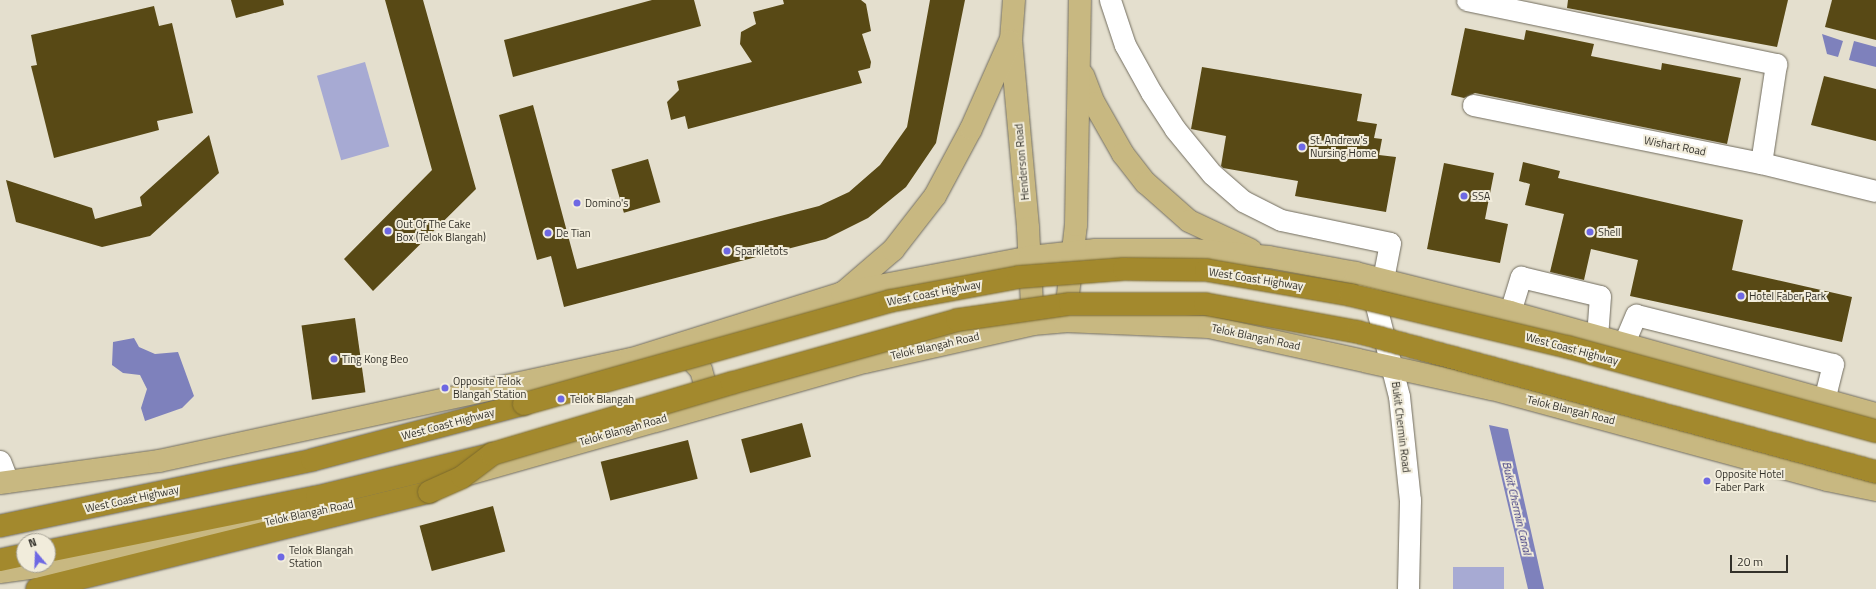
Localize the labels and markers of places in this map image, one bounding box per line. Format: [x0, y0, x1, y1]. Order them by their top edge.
place label: St. Andrew's Nursing Home [1310, 134, 1377, 160]
marker: St. Andrew's Nursing Home [1297, 142, 1307, 152]
place label: SSA [1472, 189, 1490, 203]
marker: SSA [1459, 191, 1469, 201]
place label: Domino's [585, 196, 628, 210]
marker: Domino's [572, 198, 582, 208]
place label: Out Of The Cake Box (Telok Blangah) [396, 218, 486, 244]
place label: Shell [1598, 225, 1621, 239]
marker: Out Of The Cake Box (Telok Blangah) [383, 226, 393, 236]
place label: De Tian [556, 226, 591, 240]
marker: Shell [1585, 227, 1595, 237]
marker: De Tian [543, 228, 553, 238]
place label: Sparkletots [735, 244, 788, 258]
marker: Sparkletots [722, 246, 732, 256]
place label: Hotel Faber Park [1749, 289, 1826, 303]
marker: Hotel Faber Park [1736, 291, 1746, 301]
place label: Ting Kong Beo [342, 352, 408, 366]
marker: Ting Kong Beo [329, 354, 339, 364]
place label: Opposite Telok Blangah Station [453, 375, 526, 401]
marker: Opposite Telok Blangah Station [440, 383, 450, 393]
place label: Telok Blangah [570, 392, 634, 406]
marker: Telok Blangah [555, 393, 567, 405]
place label: Opposite Hotel Faber Park [1715, 468, 1784, 494]
marker: Opposite Hotel Faber Park [1702, 476, 1712, 486]
place label: Telok Blangah Station [289, 544, 353, 570]
marker: Telok Blangah Station [276, 552, 286, 562]

